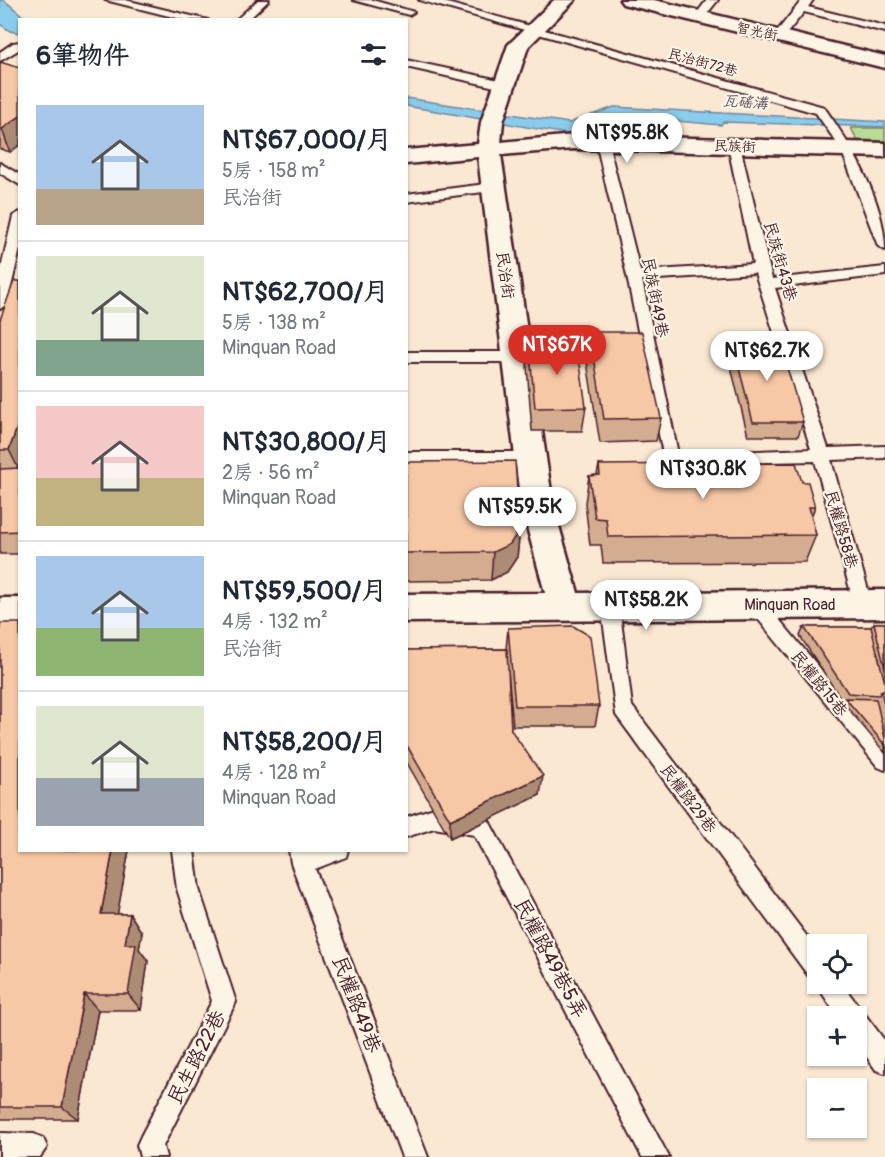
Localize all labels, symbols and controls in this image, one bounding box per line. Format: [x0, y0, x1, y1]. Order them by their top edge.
street label: 智光街 [735, 19, 779, 44]
icon: filters [357, 38, 390, 71]
text: 6筆物件 [36, 40, 129, 72]
street label: 民治街72巷 [666, 45, 740, 80]
water label: 瓦磘溝 [722, 92, 770, 113]
pin: NT$95.8K [565, 113, 689, 164]
text: NT$95.8K [585, 120, 669, 145]
text: NT$67,000/月 [222, 124, 392, 156]
icon: home [84, 129, 156, 201]
street label: 民族街 [714, 137, 756, 156]
text: 5房 · 158 m² [222, 158, 326, 183]
text: 民治街 [222, 185, 282, 210]
street label: 民族街43巷 [759, 219, 801, 304]
street label: 民治街 [492, 250, 518, 300]
street label: 民族街49巷 [637, 255, 673, 339]
text: NT$62,700/月 [222, 276, 389, 308]
icon: home [84, 280, 156, 352]
text: 5房 · 138 m² [222, 310, 326, 335]
pin: NT$67K [508, 325, 606, 376]
pin: NT$62.7K [705, 331, 829, 382]
text: NT$67K [522, 332, 592, 357]
text: Minquan Road [222, 335, 336, 360]
text: NT$62.7K [724, 338, 810, 363]
text: NT$30,800/月 [222, 426, 391, 458]
icon: home [84, 430, 156, 502]
pin: NT$30.8K [641, 449, 765, 500]
text: NT$30.8K [660, 456, 746, 481]
text: 2房 · 56 m² [222, 460, 320, 485]
text: Minquan Road [222, 485, 336, 510]
pin: NT$59.5K [458, 487, 582, 538]
street label: 民權路58巷 [820, 488, 862, 571]
text: NT$59.5K [478, 494, 562, 519]
text: NT$59,500/月 [222, 575, 387, 607]
icon: home [84, 580, 156, 652]
pin: NT$58.2K [584, 580, 708, 631]
text: NT$58.2K [604, 587, 688, 612]
street label: Minquan Road [744, 595, 836, 615]
text: 4房 · 132 m² [222, 609, 328, 634]
text: 民治街 [222, 636, 282, 661]
street label: 民權路15巷 [787, 647, 852, 721]
text: NT$58,200/月 [222, 726, 387, 758]
icon: home [84, 730, 156, 802]
text: 4房 · 128 m² [222, 760, 327, 785]
street label: 民權路29巷 [656, 760, 721, 837]
text: Minquan Road [222, 785, 336, 810]
street label: 民權路49巷5弄 [508, 894, 593, 1023]
map controls [807, 934, 867, 1138]
button: locate [807, 934, 867, 994]
street label: 民權路49巷 [327, 952, 387, 1057]
street label: 民生路22巷 [162, 1005, 231, 1109]
button: + [807, 1006, 867, 1066]
button: − [807, 1078, 867, 1138]

